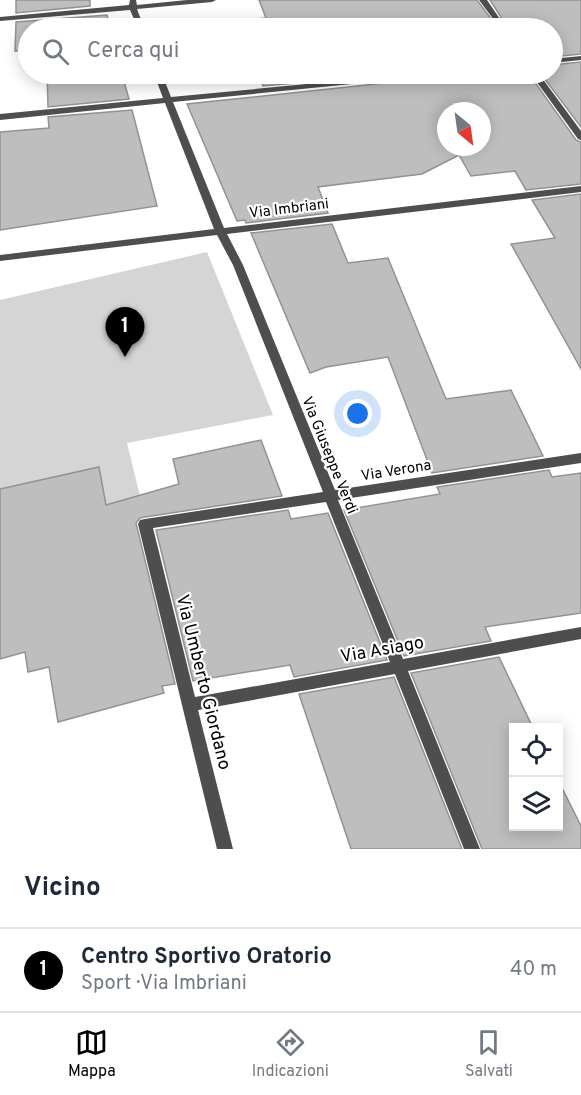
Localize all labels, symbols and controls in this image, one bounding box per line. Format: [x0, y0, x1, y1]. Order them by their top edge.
search box [18, 18, 563, 84]
icon: search [39, 35, 72, 68]
text: Cerca qui [87, 38, 179, 65]
north arrow [437, 102, 491, 156]
street label: Via Imbriani [248, 195, 330, 224]
pin: 1 [106, 308, 144, 357]
street label: Via Giuseppe Verdi [296, 394, 361, 517]
your location [343, 399, 372, 428]
street label: Via Verona [360, 457, 433, 486]
street label: Via Umberto Giordano [170, 592, 235, 772]
street label: Via Asiago [339, 632, 426, 669]
map controls [509, 723, 563, 831]
button: locate [509, 723, 563, 777]
button: layers [509, 777, 563, 831]
text: Vicino [24, 872, 101, 905]
text: Centro Sportivo Oratorio [81, 944, 332, 971]
text: 1 [40, 957, 48, 983]
text: 40 m [510, 957, 557, 983]
text: Sport · Via Imbriani [81, 971, 247, 997]
tab: Mappa [68, 1026, 116, 1082]
tab: Indicazioni [252, 1026, 329, 1082]
tab: Salvati [465, 1026, 513, 1082]

